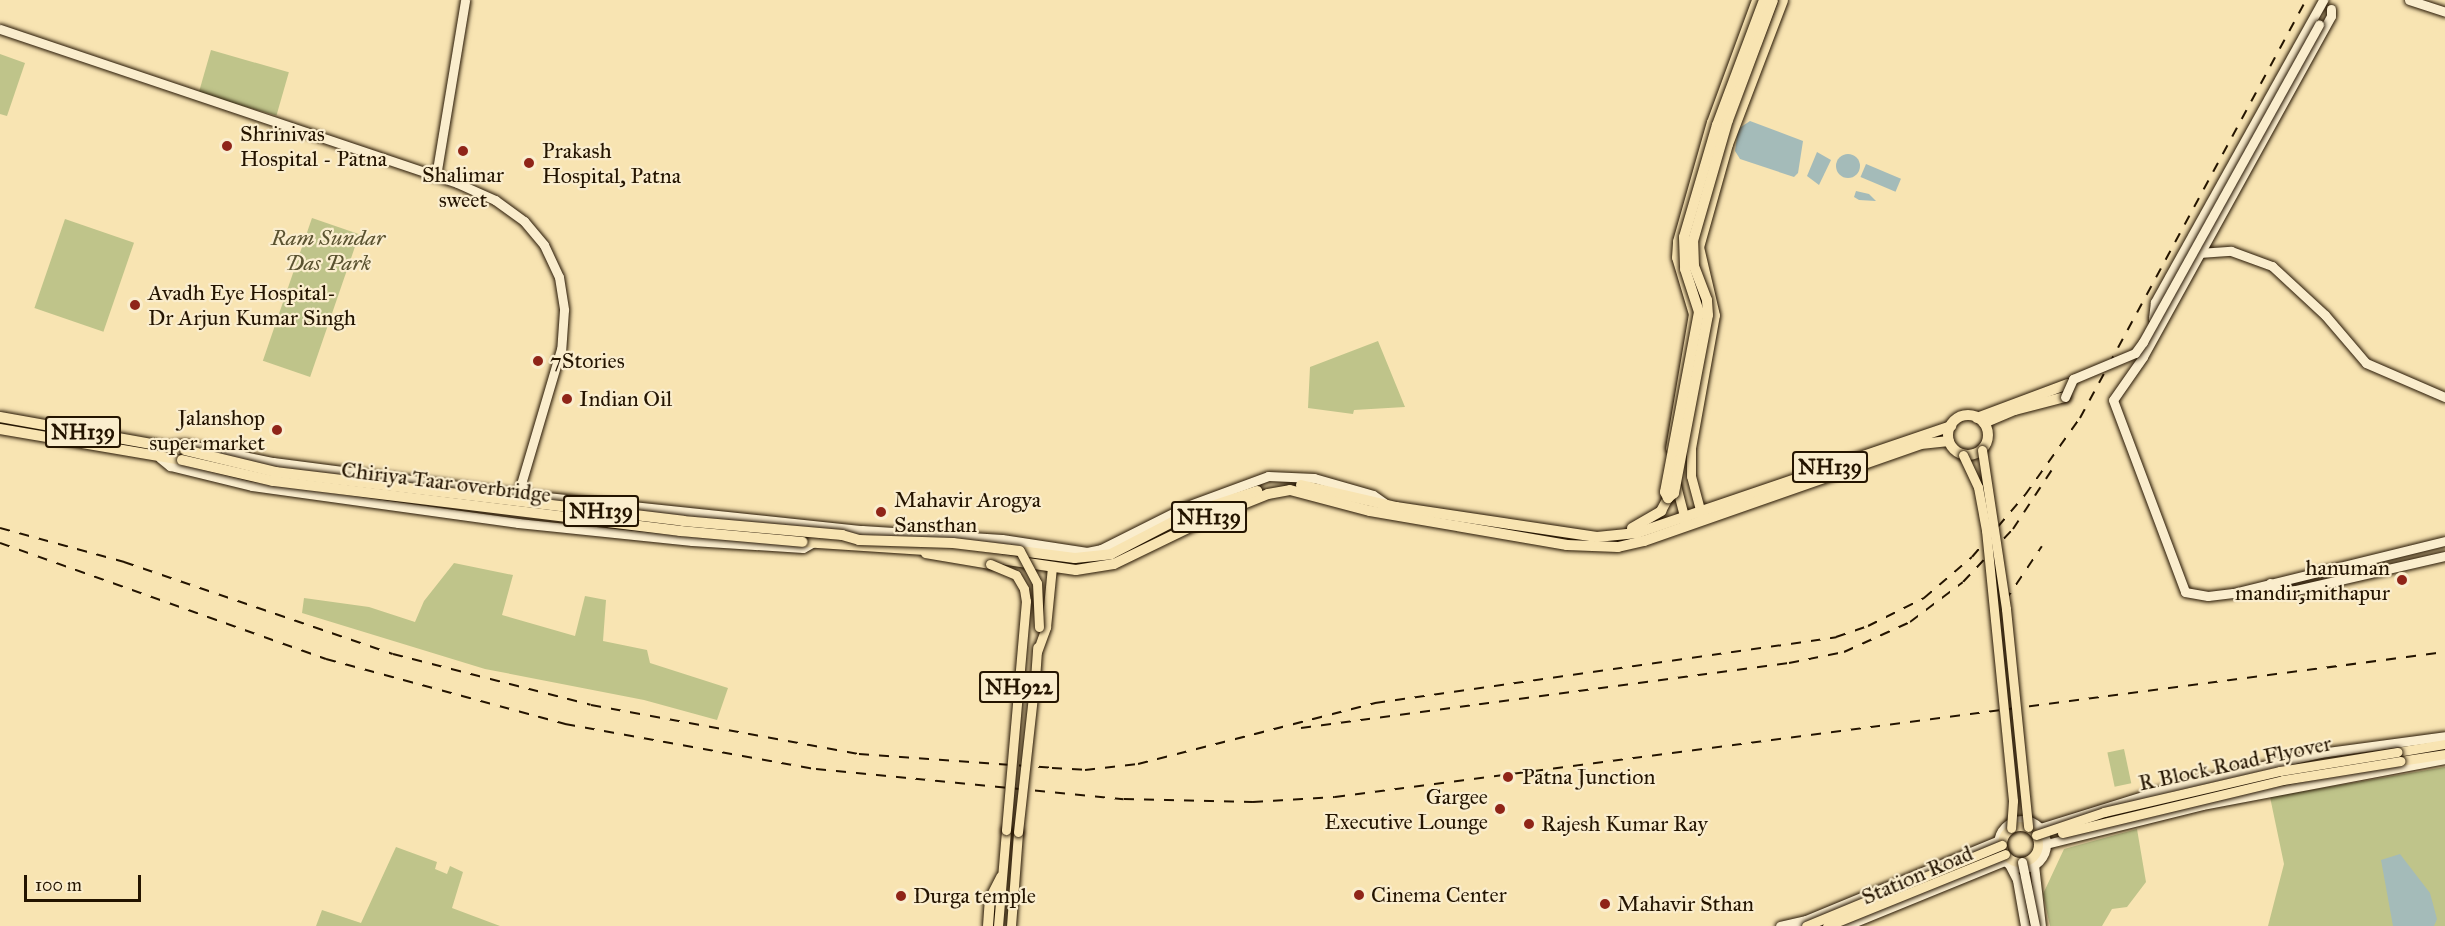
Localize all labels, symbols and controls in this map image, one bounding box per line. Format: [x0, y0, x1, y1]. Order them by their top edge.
place label: Shrinivas Hospital - Patna [240, 120, 387, 172]
marker: Shrinivas Hospital - Patna [218, 137, 236, 155]
place label: Prakash Hospital, Patna [542, 137, 681, 188]
marker: Shalimar sweet [456, 144, 470, 158]
marker: Prakash Hospital, Patna [520, 154, 538, 172]
place label: Shalimar sweet [422, 161, 504, 212]
park label: Ram Sundar Das Park [271, 224, 385, 276]
place label: Avadh Eye Hospital- Dr Arjun Kumar Singh [148, 279, 356, 330]
marker: Avadh Eye Hospital- Dr Arjun Kumar Singh [126, 296, 144, 314]
place label: 7Stories [550, 348, 625, 374]
marker: 7Stories [531, 354, 545, 368]
place label: Indian Oil [579, 386, 672, 412]
marker: Indian Oil [560, 392, 574, 406]
place label: Jalanshop super market [149, 404, 265, 456]
road number: NH139 [44, 414, 122, 450]
marker: Jalanshop super market [270, 423, 284, 437]
road number: NH139 [1791, 449, 1869, 485]
street label: Chiriya Taar overbridge [340, 456, 552, 508]
place label: Mahavir Arogya Sansthan [894, 486, 1041, 538]
road number: NH139 [562, 493, 640, 529]
road number: NH139 [1170, 499, 1248, 535]
marker: Mahavir Arogya Sansthan [872, 503, 890, 521]
place label: hanuman mandir,mithapur [2235, 554, 2390, 606]
marker: hanuman mandir,mithapur [2395, 573, 2409, 587]
road number: NH922 [978, 669, 1060, 705]
street label: R Block Road Flyover [2136, 730, 2334, 796]
place label: Patna Junction [1522, 764, 1655, 790]
marker: Patna Junction [1499, 768, 1517, 786]
place label: Gargee Executive Lounge [1324, 783, 1488, 834]
marker: Gargee Executive Lounge [1493, 802, 1507, 816]
place label: Rajesh Kumar Ray [1541, 811, 1708, 837]
marker: Rajesh Kumar Ray [1522, 817, 1536, 831]
street label: Station Road [1857, 840, 1977, 910]
scale bar [27, 863, 144, 901]
text: 100 m [35, 874, 82, 896]
place label: Cinema Center [1371, 882, 1507, 908]
place label: Durga temple [913, 883, 1036, 909]
marker: Cinema Center [1352, 888, 1366, 902]
marker: Durga temple [894, 889, 908, 903]
place label: Mahavir Sthan [1617, 891, 1754, 917]
marker: Mahavir Sthan [1598, 897, 1612, 911]

